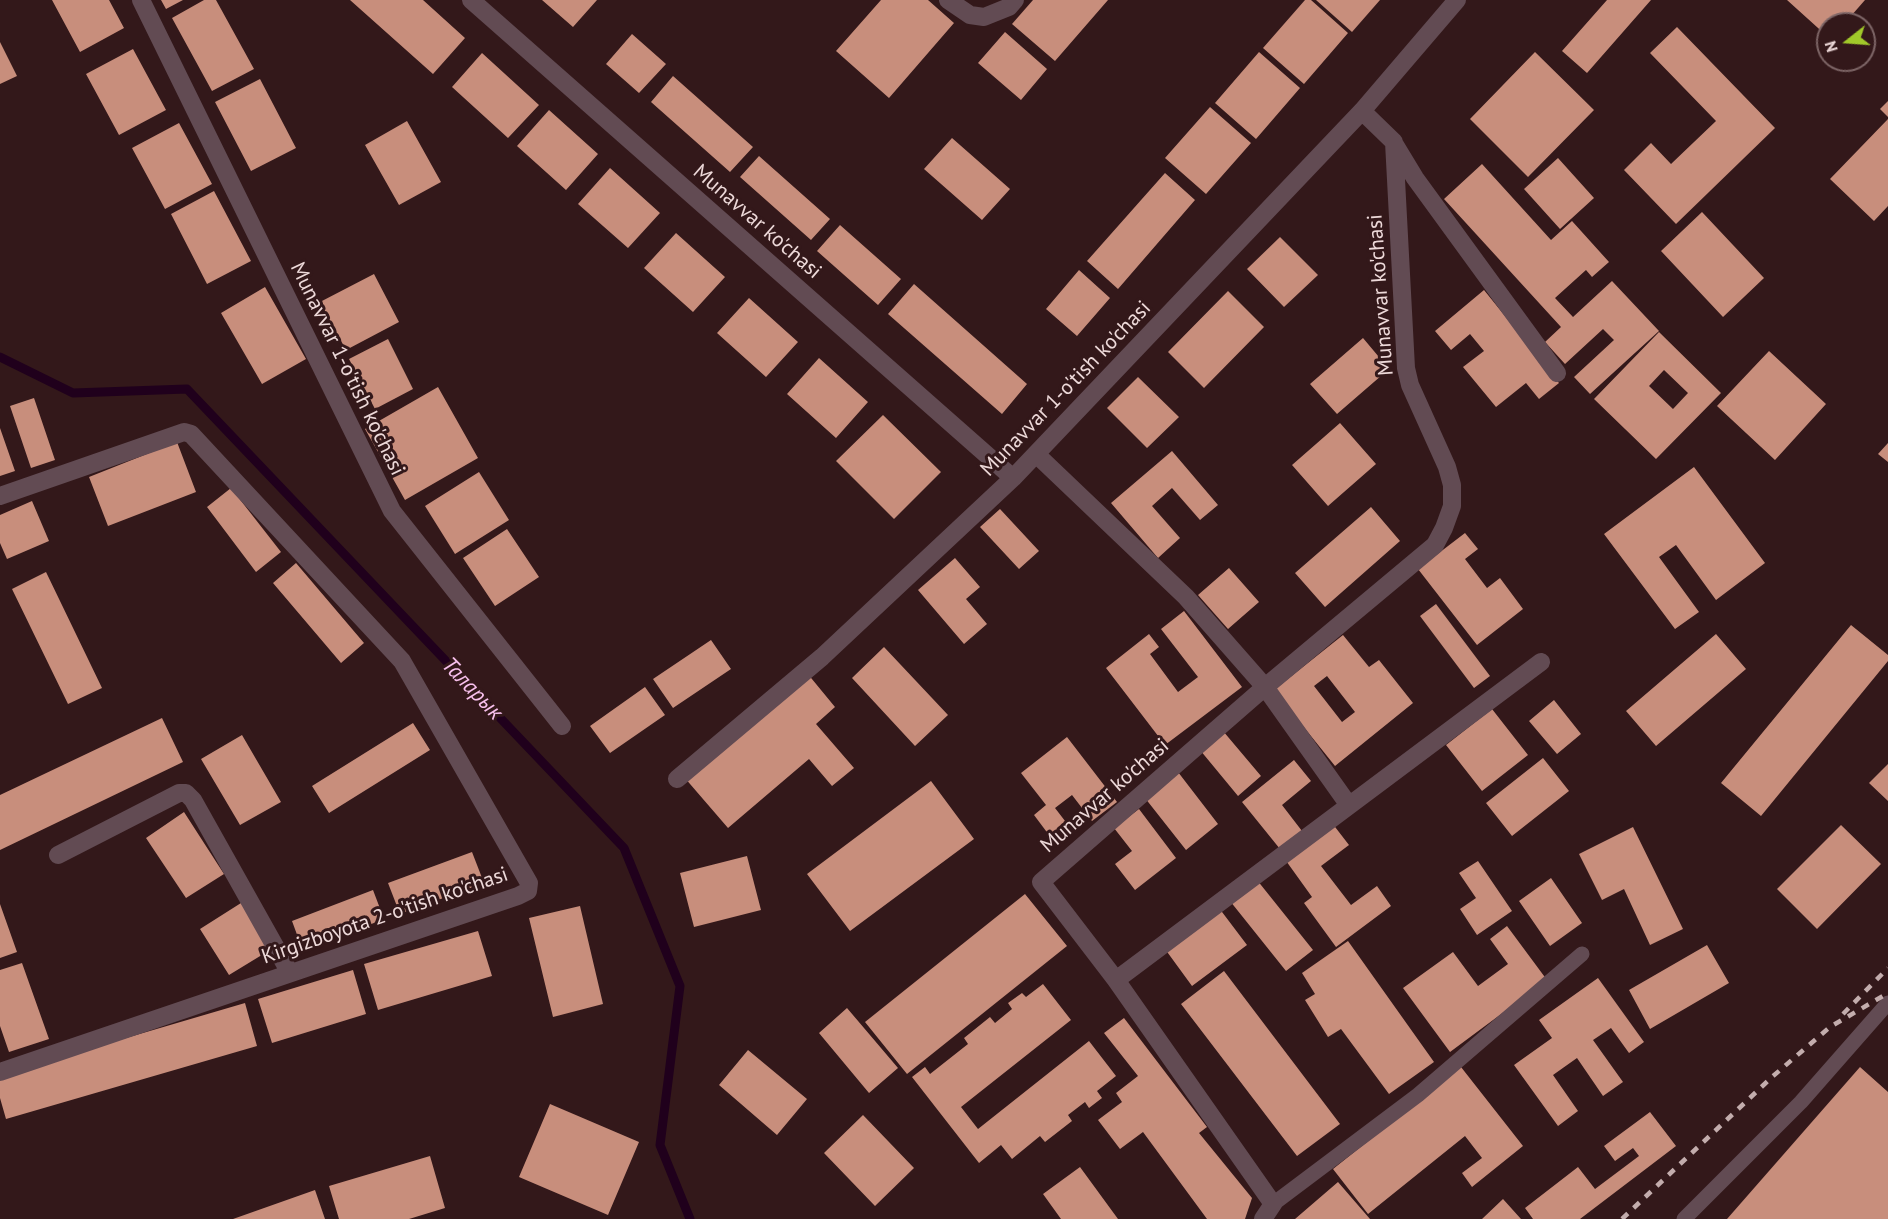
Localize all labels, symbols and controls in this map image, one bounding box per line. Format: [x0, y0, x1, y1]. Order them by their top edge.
north arrow [1816, 12, 1876, 72]
text: N [1820, 39, 1842, 55]
street label: Munavvar ko'chasi [688, 159, 826, 285]
street label: Munavvar ko'chasi [1363, 213, 1399, 377]
street label: Munavvar 1-o'tish ko'chasi [284, 258, 410, 480]
street label: Munavvar 1-o'tish ko'chasi [976, 296, 1156, 482]
water label: Таларык [436, 652, 508, 726]
street label: Munavvar ko'chasi [1036, 733, 1174, 859]
street label: Kirgizboyota 2-o'tish ko'chasi [259, 862, 511, 970]

